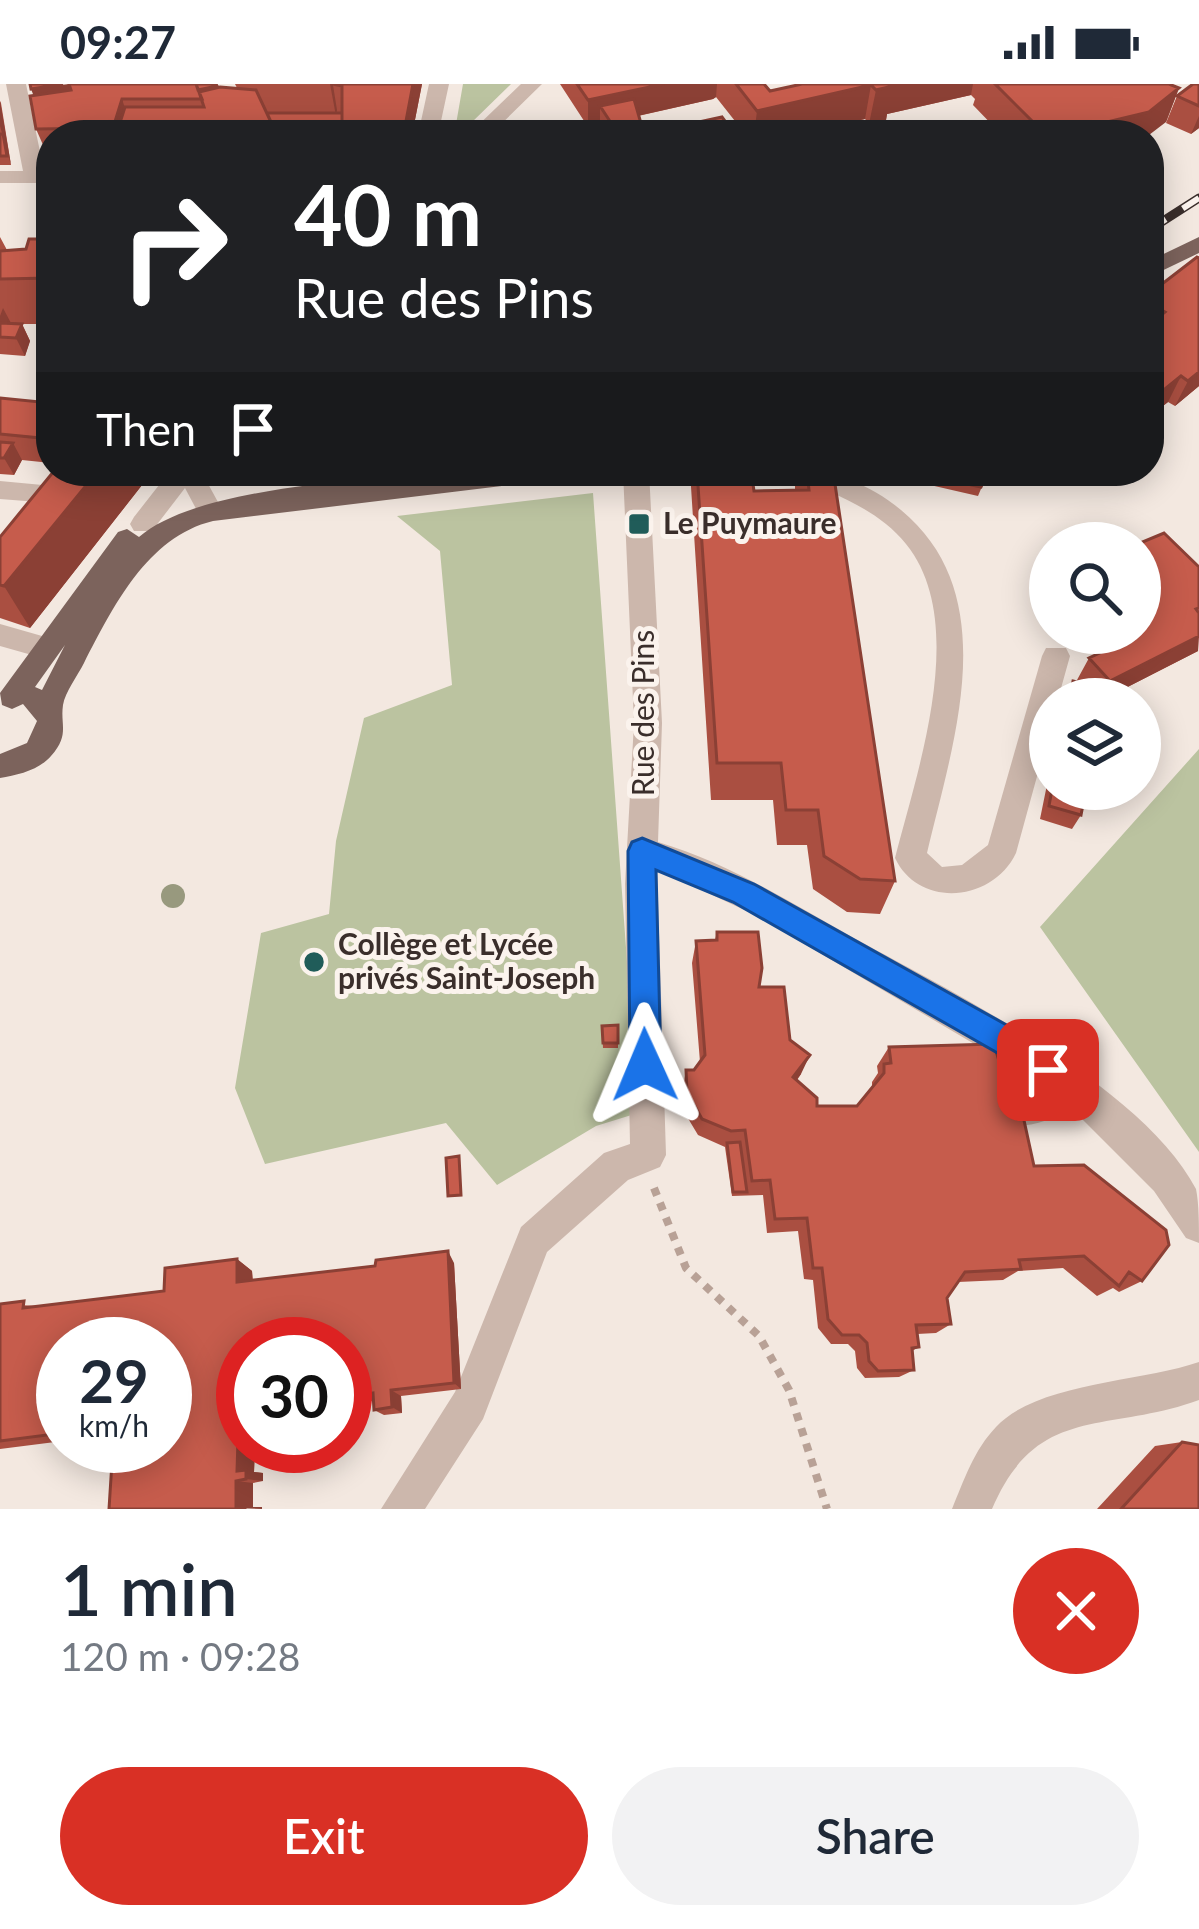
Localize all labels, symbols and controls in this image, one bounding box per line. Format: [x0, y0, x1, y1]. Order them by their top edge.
text: 09:27 [60, 15, 176, 69]
text: 40 m [294, 163, 482, 264]
icon: right [96, 168, 252, 324]
text: Rue des Pins [294, 265, 594, 330]
icon: arrive [220, 396, 286, 462]
text: Then [96, 402, 196, 456]
place label: Le Puymaure [663, 504, 836, 540]
marker: Le Puymaure [626, 511, 652, 537]
map controls [1029, 522, 1161, 810]
button: search [1029, 522, 1161, 654]
street label: Rue des Pins [624, 630, 660, 796]
button: layers [1029, 678, 1161, 810]
place label: Collège et Lycée privés Saint-Joseph [338, 925, 595, 995]
marker: Collège et Lycée privés Saint-Joseph [301, 949, 327, 975]
position arrow [582, 1002, 708, 1128]
pin [997, 1019, 1099, 1121]
icon: arrive [1015, 1037, 1081, 1103]
speed limit sign: 30 [216, 1317, 372, 1473]
text: 29 [79, 1344, 149, 1416]
text: km/h [79, 1407, 149, 1443]
text: 1 min [60, 1545, 238, 1631]
button: close [1013, 1548, 1139, 1674]
text: 120 m · 09:28 [60, 1633, 300, 1679]
button: Exit [60, 1767, 588, 1905]
button: Share [612, 1767, 1139, 1905]

